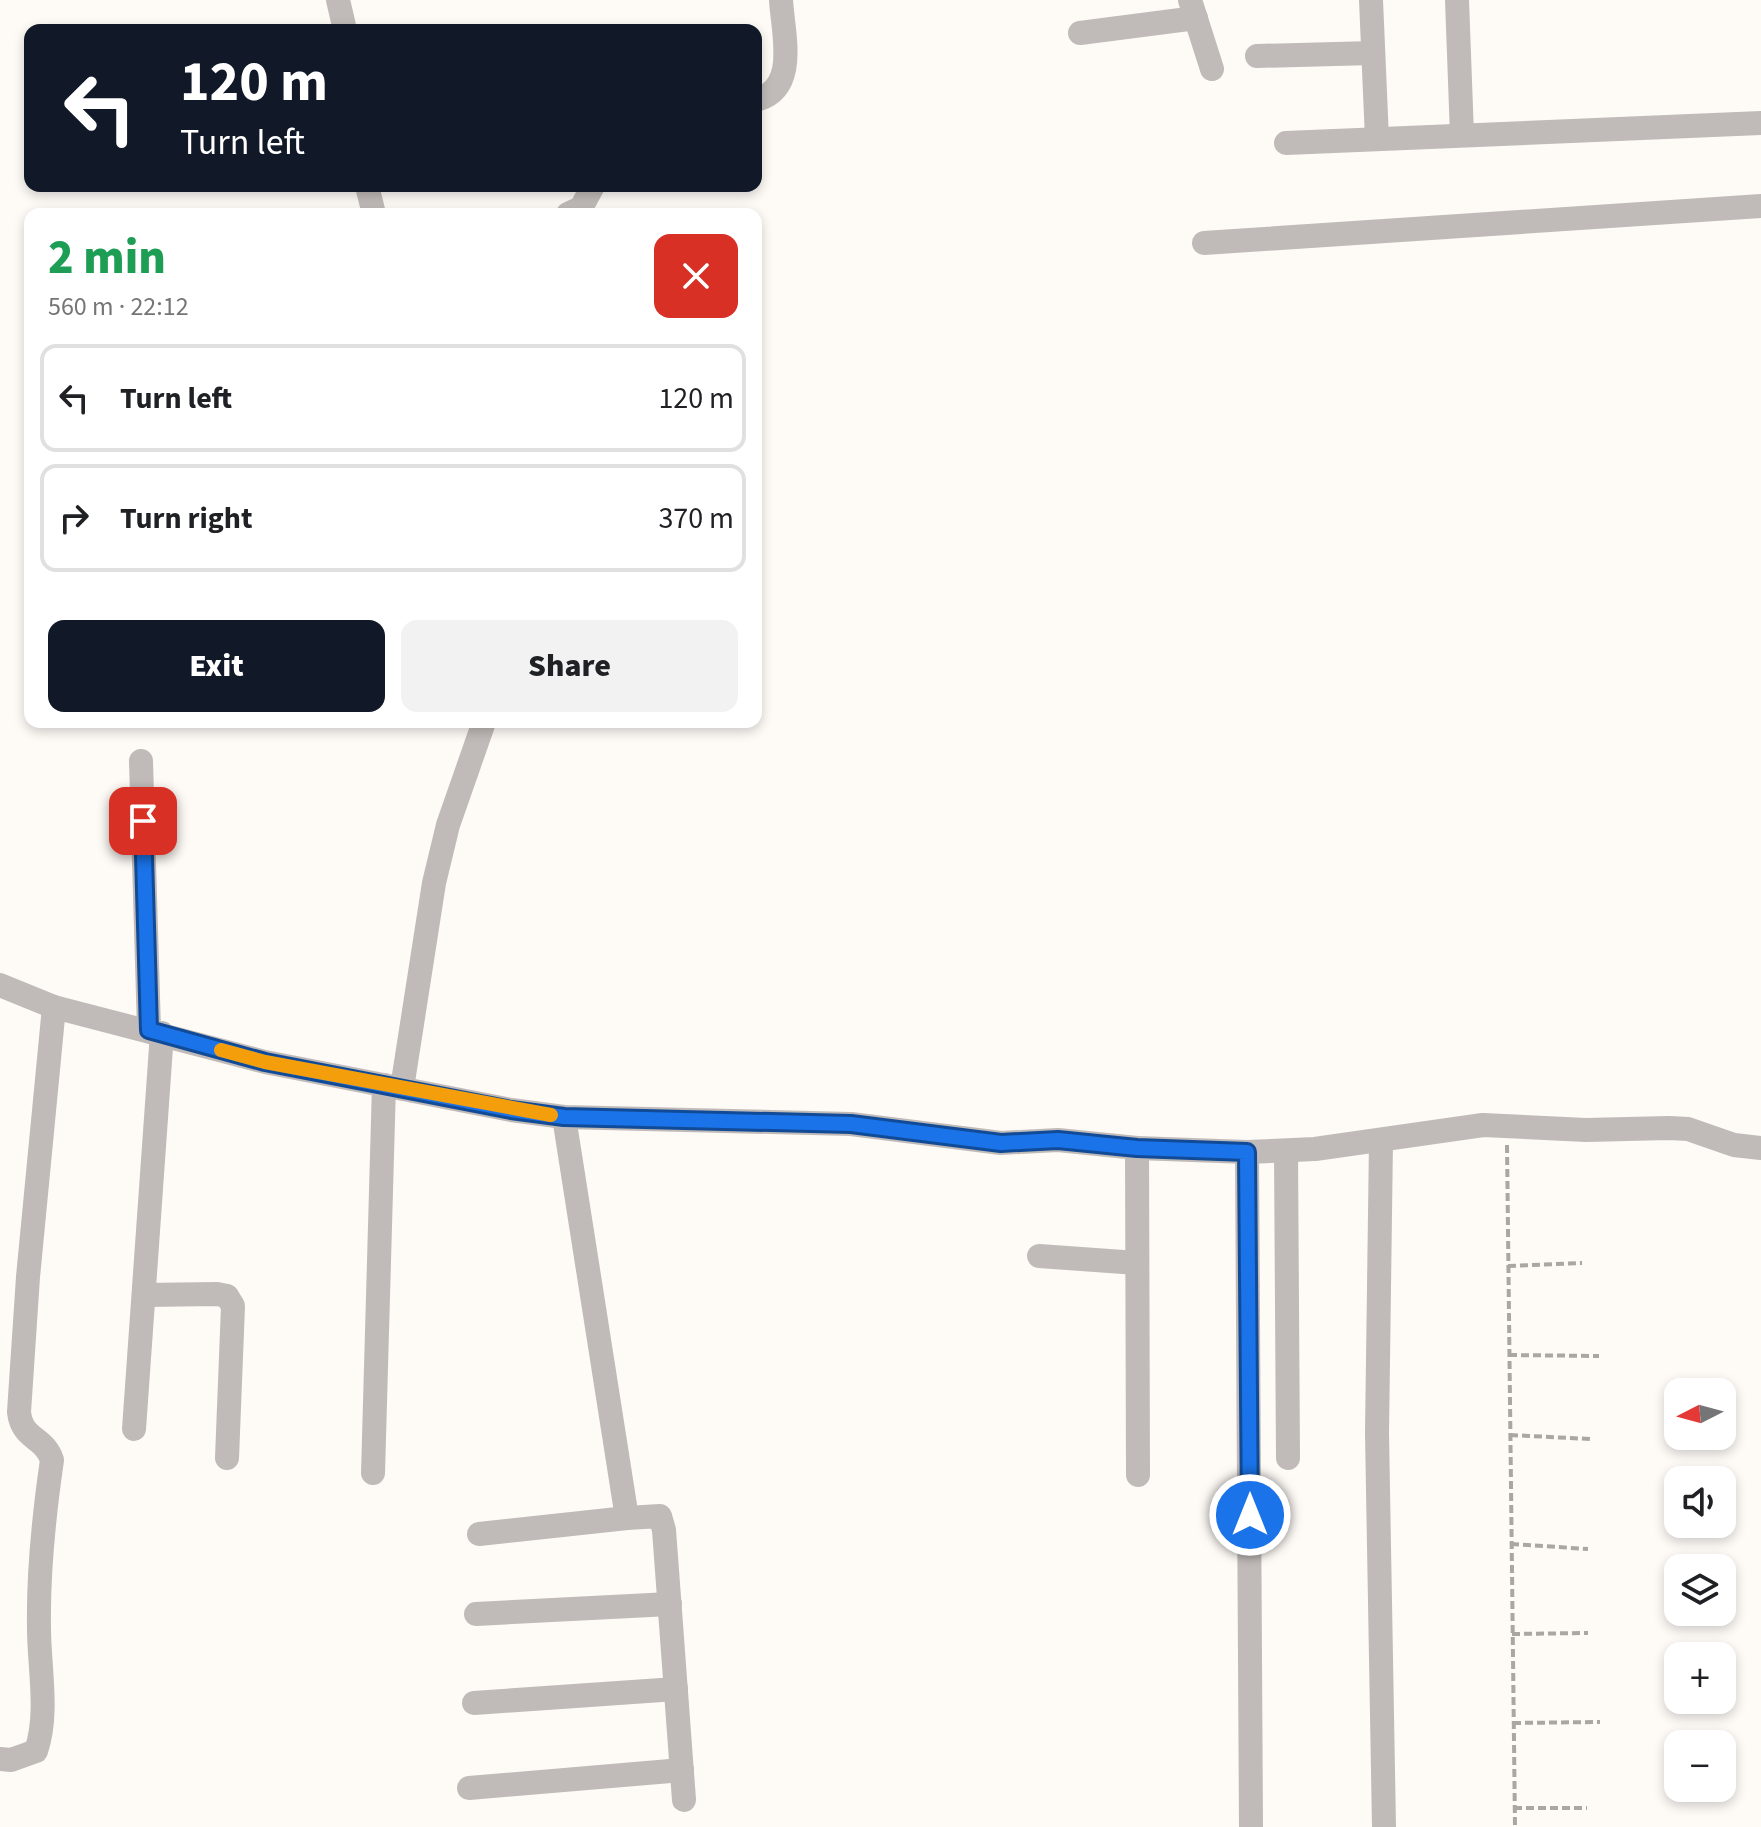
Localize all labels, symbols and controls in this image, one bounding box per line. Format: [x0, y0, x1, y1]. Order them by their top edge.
text: 120 m [180, 43, 328, 122]
icon: left [48, 56, 152, 160]
text: Turn left [180, 117, 305, 168]
text: 2 min [48, 224, 166, 292]
button: close [654, 234, 738, 318]
text: 560 m · 22:12 [48, 288, 189, 325]
icon: left [52, 376, 96, 420]
text: Turn left [120, 377, 232, 420]
text: 120 m [658, 377, 734, 420]
icon: right [52, 496, 96, 540]
text: Turn right [120, 497, 252, 540]
text: 370 m [658, 497, 734, 540]
button: Exit [48, 620, 385, 712]
button: Share [401, 620, 738, 712]
pin [109, 787, 177, 855]
icon: arrive [121, 799, 165, 843]
north arrow [1664, 1378, 1736, 1450]
map controls [1664, 1378, 1736, 1802]
button: sound [1664, 1466, 1736, 1538]
position arrow [1208, 1473, 1292, 1557]
button: layers [1664, 1554, 1736, 1626]
button: + [1664, 1642, 1736, 1714]
button: − [1664, 1730, 1736, 1802]

